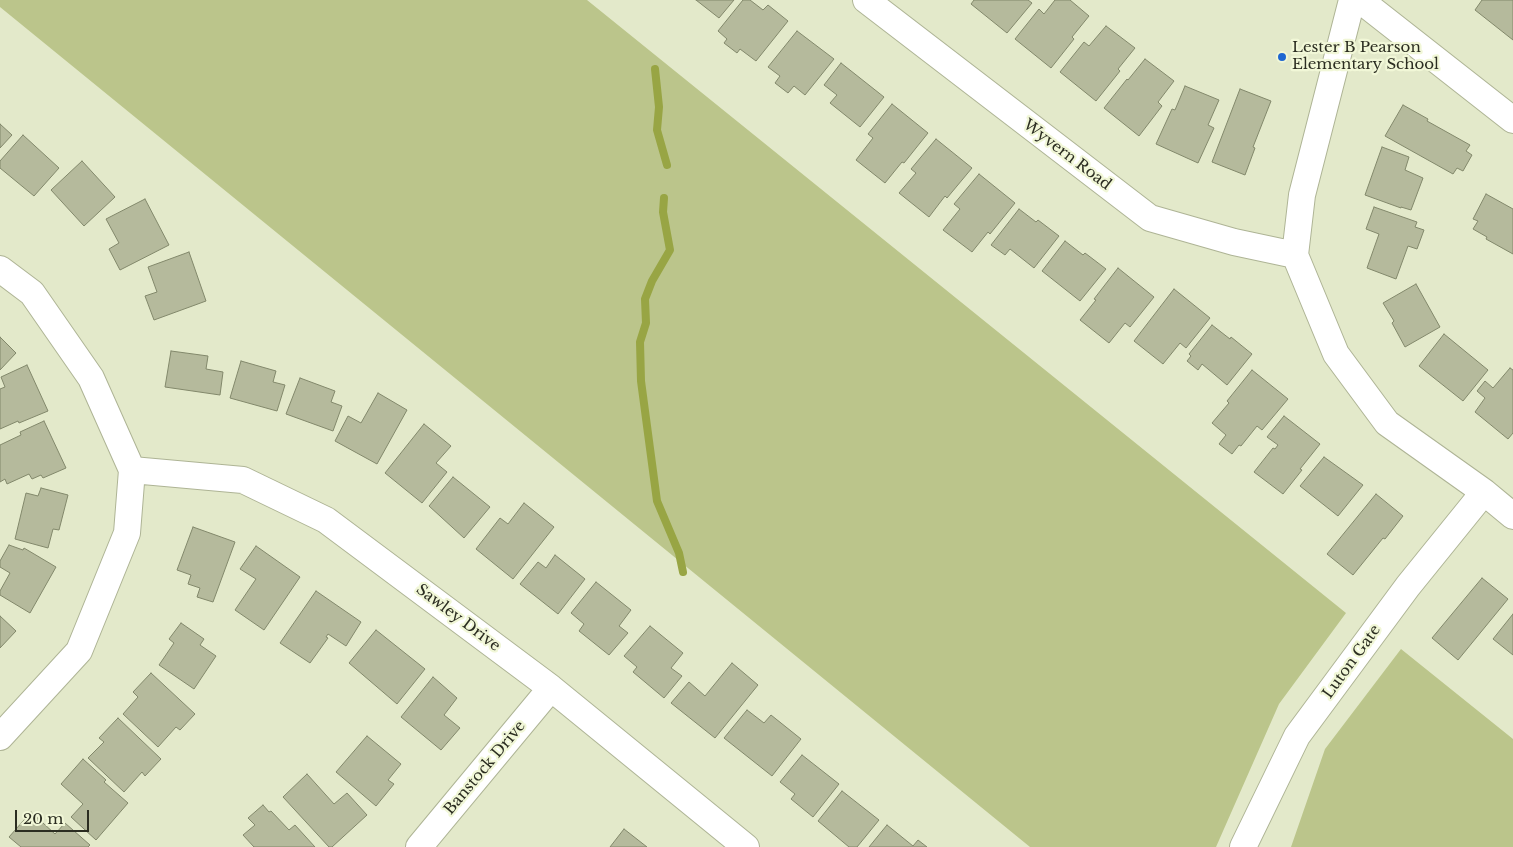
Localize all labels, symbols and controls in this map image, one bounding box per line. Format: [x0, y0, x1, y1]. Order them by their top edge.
place label: Lester B Pearson Elementary School [1292, 39, 1439, 74]
marker: Lester B Pearson Elementary School [1276, 51, 1288, 63]
street label: Wyvern Road [1019, 116, 1115, 194]
street label: Sawley Drive [412, 581, 504, 655]
street label: Luton Gate [1319, 622, 1385, 702]
street label: Banstock Drive [441, 717, 529, 819]
scale bar [18, 800, 91, 832]
text: 20 m [23, 809, 63, 828]

